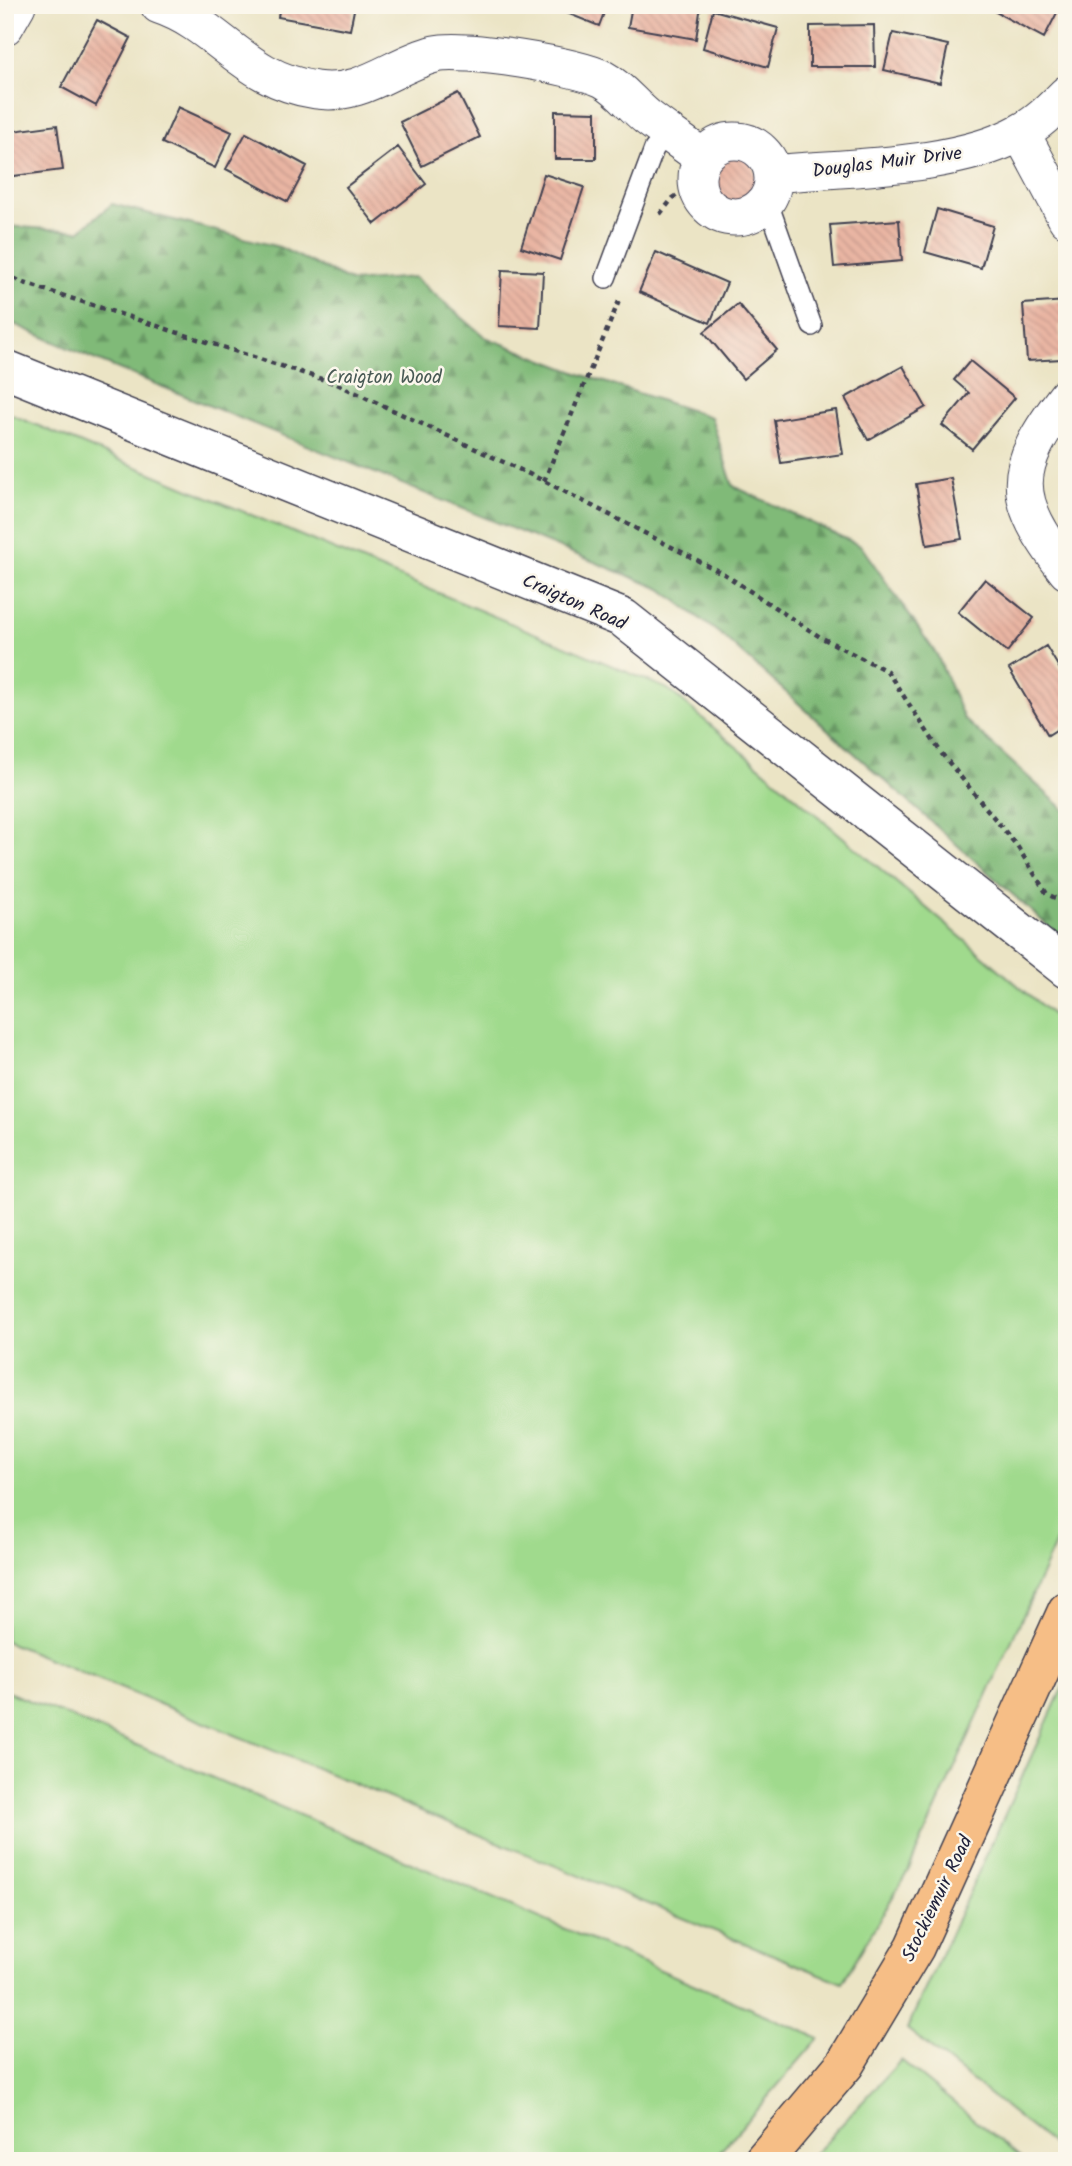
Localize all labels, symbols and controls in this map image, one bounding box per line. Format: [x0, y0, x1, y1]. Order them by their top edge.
street label: Douglas Muir Drive [811, 139, 964, 187]
park label: Craigton Wood [326, 363, 442, 393]
street label: Craigton Road [517, 566, 632, 640]
street label: Stockiemuir Road [894, 1830, 982, 1967]

